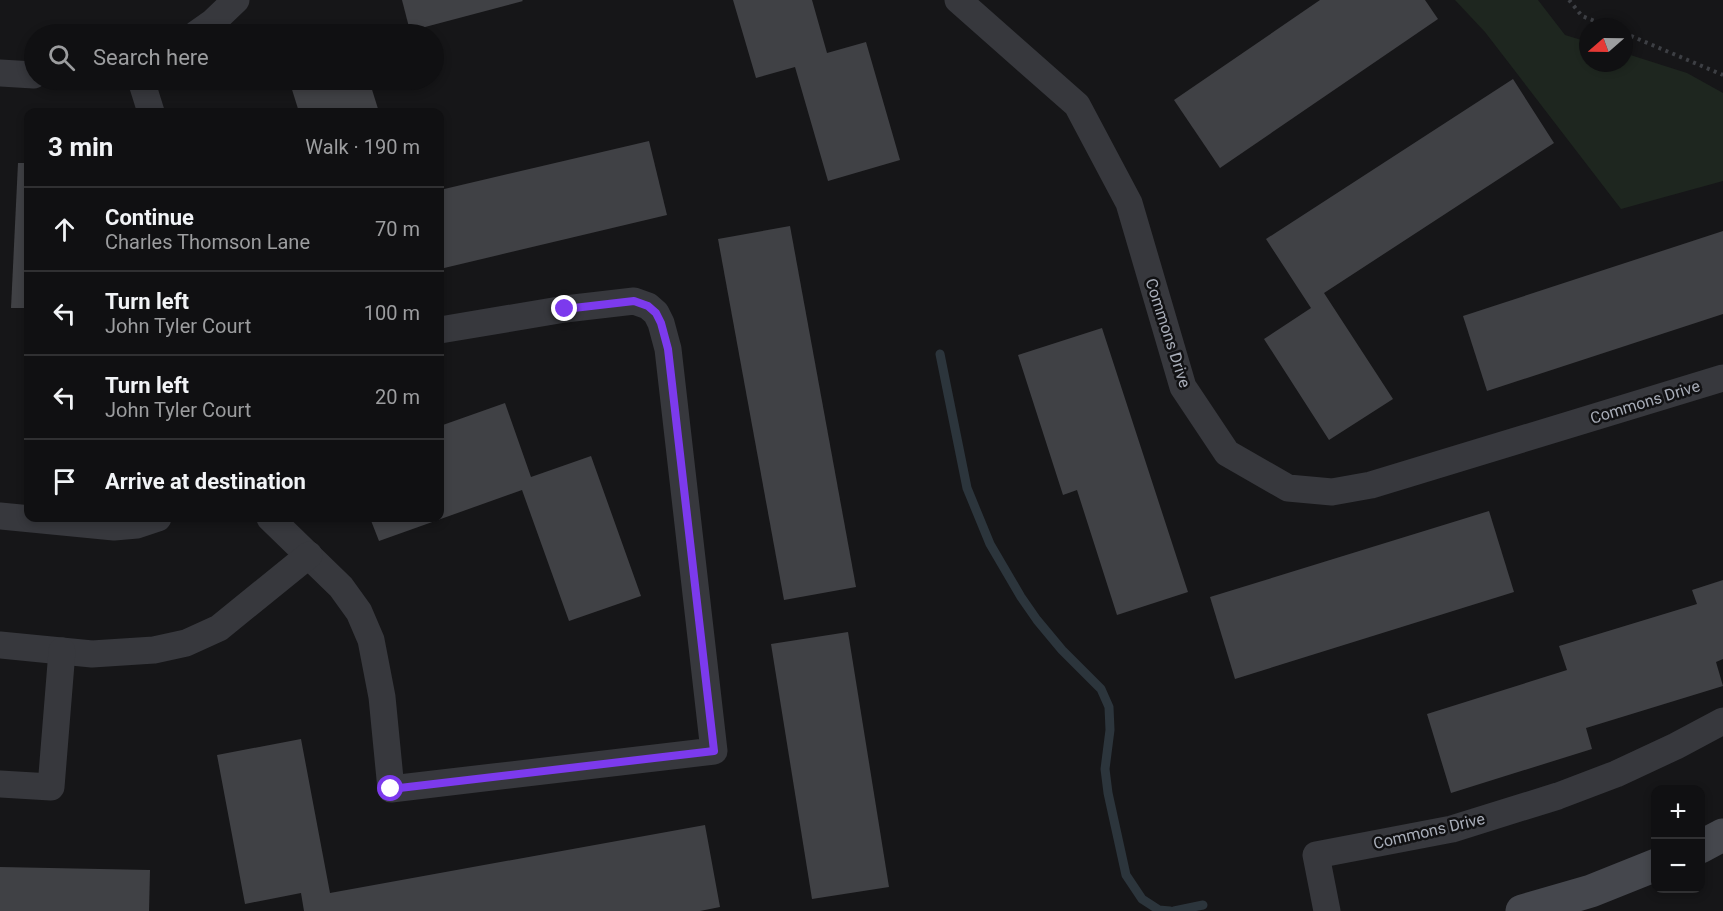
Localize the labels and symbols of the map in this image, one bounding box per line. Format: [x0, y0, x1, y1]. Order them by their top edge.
north arrow [1579, 18, 1633, 72]
street label: Commons Drive [1141, 276, 1195, 390]
route end [551, 295, 577, 321]
street label: Commons Drive [1588, 376, 1702, 428]
route start [377, 775, 403, 801]
street label: Commons Drive [1371, 809, 1487, 853]

